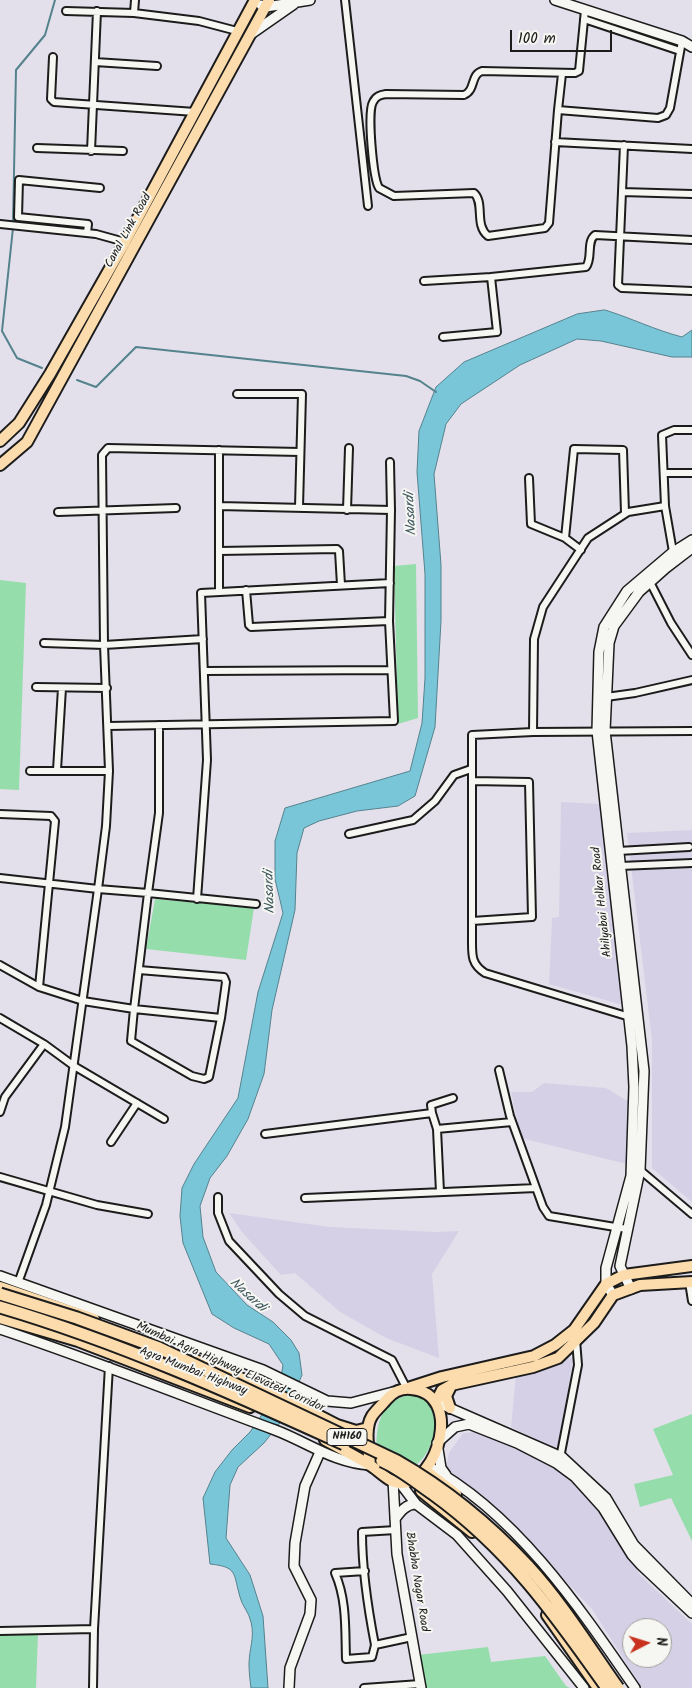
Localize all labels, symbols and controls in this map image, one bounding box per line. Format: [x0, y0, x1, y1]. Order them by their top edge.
scale bar [512, 20, 614, 52]
text: 100 m [518, 27, 556, 51]
street label: Canal Link Road [103, 191, 155, 271]
water label: Nasardi [402, 492, 422, 536]
street label: Ahilyabai Holkar Road [590, 846, 616, 958]
water label: Nasardi [262, 870, 280, 914]
water label: Nasardi [225, 1275, 269, 1317]
street label: Mumbai Agra Highway Elevated Corridor [134, 1320, 326, 1416]
street label: Agra Mumbai Highway [137, 1345, 249, 1399]
road number: NH160 [327, 1428, 367, 1445]
street label: Bhabha Nagar Road [401, 1531, 431, 1633]
north arrow [622, 1618, 672, 1668]
text: N [650, 1636, 672, 1647]

